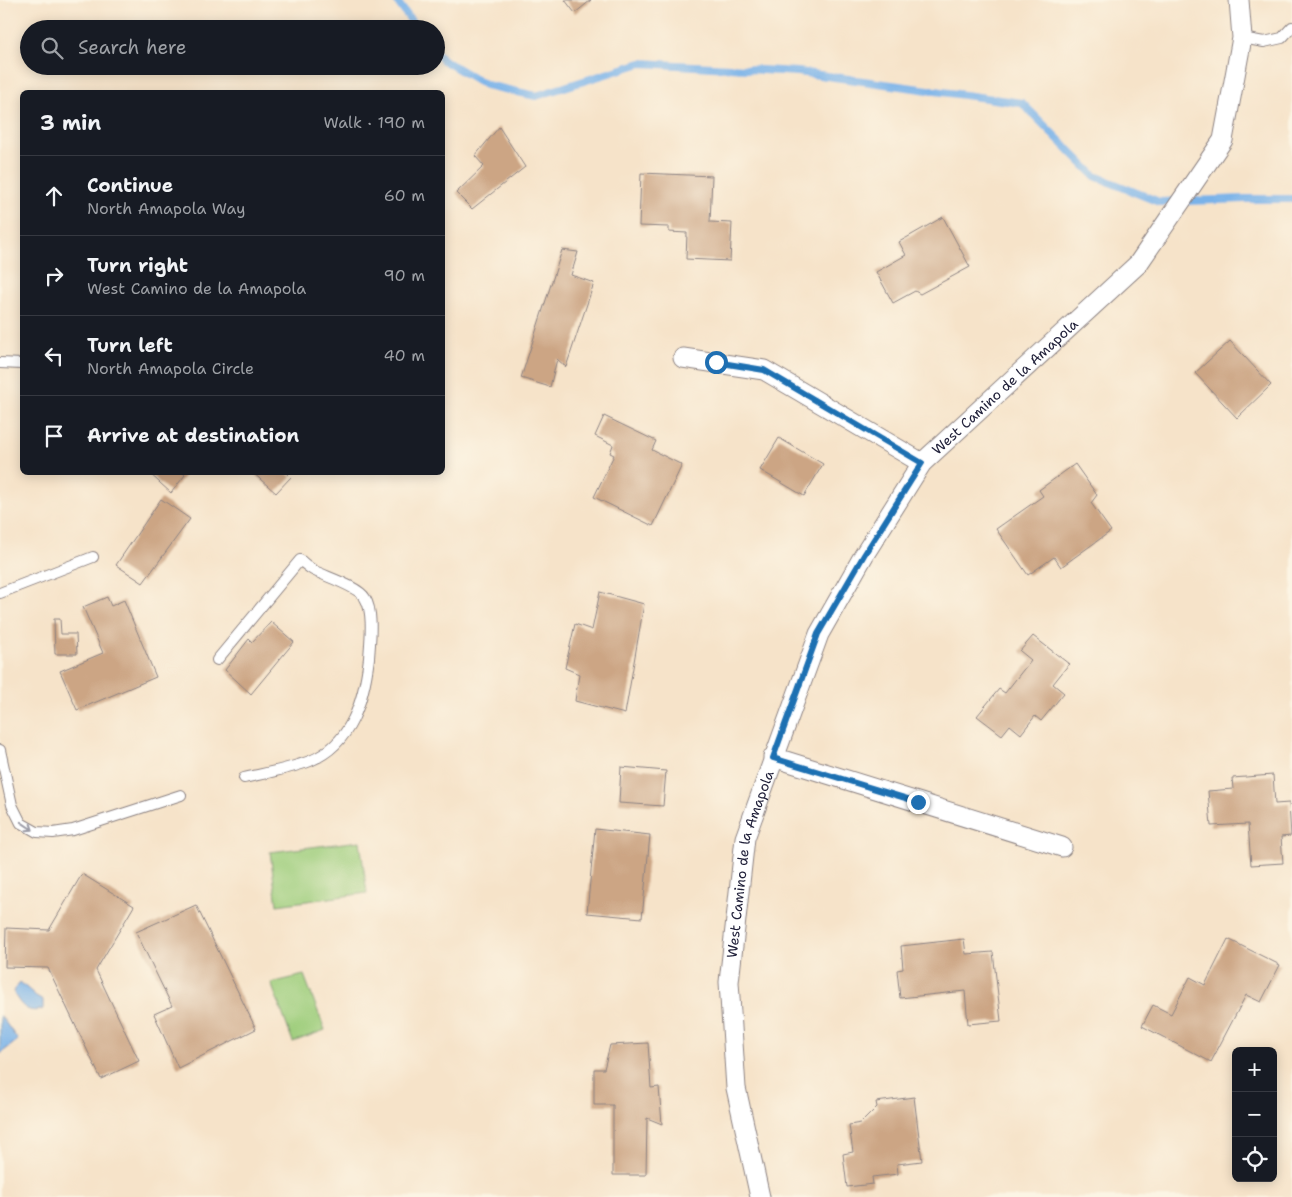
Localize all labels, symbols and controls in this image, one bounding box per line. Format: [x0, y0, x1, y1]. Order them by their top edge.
search box [20, 20, 445, 75]
icon: search [38, 34, 66, 62]
text: Search here [78, 35, 187, 60]
text: 3 min [40, 109, 101, 137]
text: Walk · 190 m [323, 112, 425, 133]
text: Continue [87, 173, 173, 198]
icon: ahead [40, 182, 68, 210]
text: 60 m [384, 185, 425, 206]
text: North Amapola Way [87, 198, 245, 219]
text: Turn right [87, 253, 188, 278]
icon: right [40, 262, 68, 290]
text: 90 m [384, 265, 425, 286]
text: West Camino de la Amapola [87, 278, 306, 299]
street label: West Camino de la Amapola [928, 315, 1082, 458]
text: Turn left [87, 333, 173, 358]
icon: left [40, 342, 68, 370]
text: 40 m [383, 345, 425, 366]
route start [705, 351, 728, 374]
text: North Amapola Circle [87, 358, 254, 379]
icon: arrive [40, 422, 68, 450]
text: Arrive at destination [87, 423, 299, 448]
street label: West Camino de la Amapola [723, 768, 778, 959]
route end [907, 791, 930, 814]
one-way arrow [20, 822, 34, 832]
map controls [1232, 1047, 1277, 1182]
button: + [1232, 1047, 1277, 1092]
button: − [1232, 1092, 1277, 1137]
button: locate [1232, 1137, 1277, 1182]

